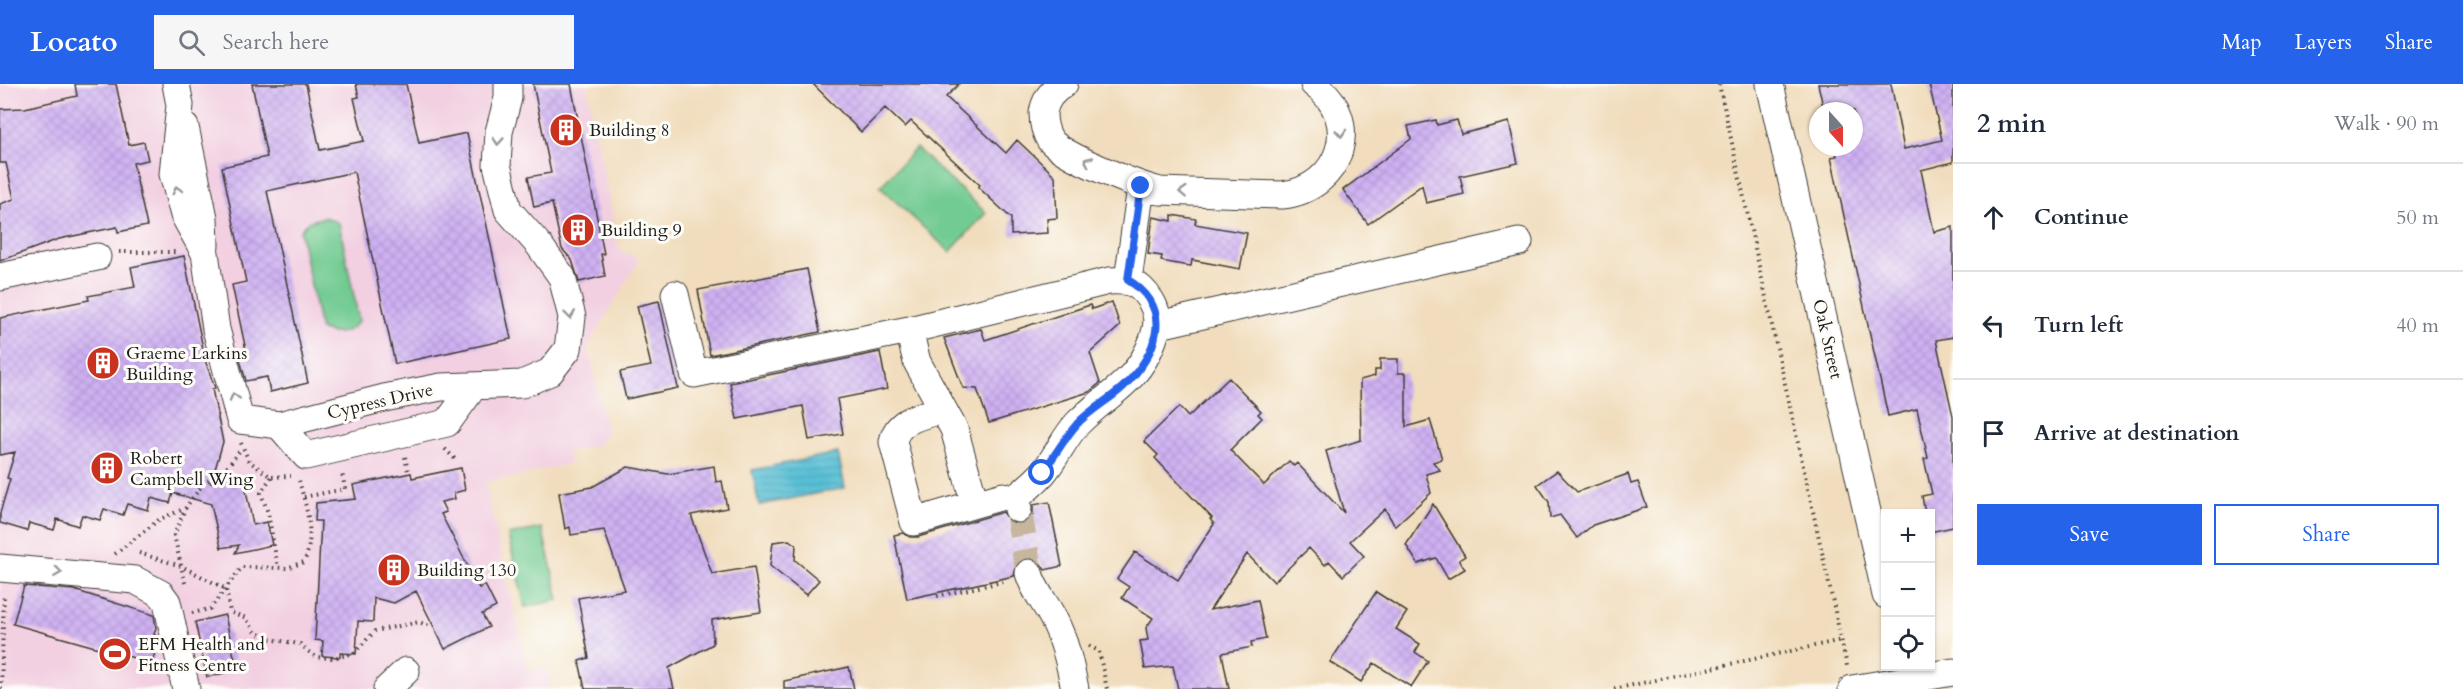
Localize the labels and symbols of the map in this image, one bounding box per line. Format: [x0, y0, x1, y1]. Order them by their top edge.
north arrow [1809, 102, 1863, 156]
building icon: Building 8 [548, 112, 584, 148]
place label: Building 8 [589, 118, 670, 143]
one-way arrow [1334, 128, 1347, 137]
one-way arrow [492, 137, 505, 146]
one-way arrow [1084, 157, 1095, 169]
route end [1127, 172, 1153, 198]
one-way arrow [172, 185, 184, 196]
one-way arrow [1178, 186, 1187, 199]
building icon: Building 9 [560, 212, 596, 248]
place label: Building 9 [601, 218, 682, 243]
street label: Oak Street [1806, 297, 1849, 382]
one-way arrow [563, 310, 575, 319]
place label: Graeme Larkins Building [126, 341, 247, 387]
building icon: Graeme Larkins Building [85, 345, 121, 381]
street label: Cypress Drive [325, 377, 436, 426]
one-way arrow [228, 392, 241, 402]
place label: Robert Campbell Wing [130, 446, 254, 492]
building icon: Robert Campbell Wing [89, 450, 125, 486]
route start [1028, 459, 1054, 485]
building icon: Building 130 [376, 552, 412, 588]
place label: Building 130 [417, 558, 516, 583]
one-way arrow [53, 565, 63, 577]
place label: EFM Health and Fitness Centre [138, 632, 265, 678]
sports icon: EFM Health and Fitness Centre [97, 636, 133, 672]

